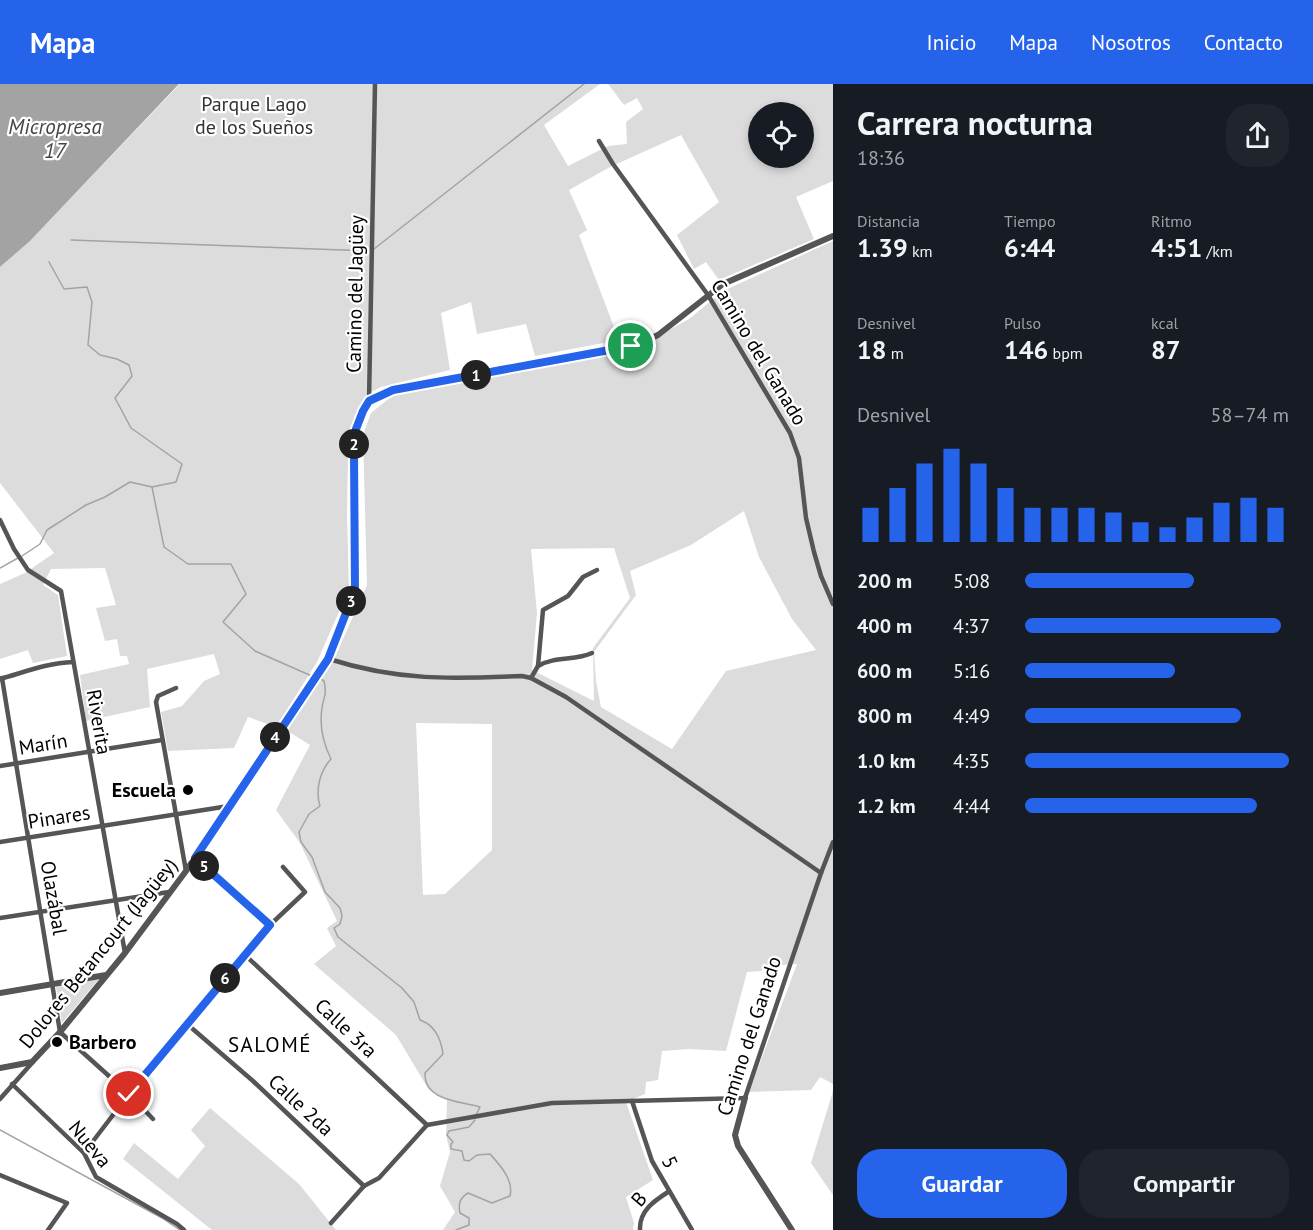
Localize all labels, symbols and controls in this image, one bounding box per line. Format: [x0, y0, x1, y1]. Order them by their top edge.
text: Mapa [30, 24, 95, 61]
text: Inicio [927, 29, 976, 56]
text: Mapa [1009, 29, 1058, 56]
text: Nosotros [1091, 29, 1171, 56]
text: Contacto [1204, 29, 1283, 56]
park label: Parque Lago de los Sueños [195, 91, 313, 140]
text: Carrera nocturna [857, 101, 1093, 144]
map controls [748, 102, 814, 168]
button: locate [748, 102, 814, 168]
button: share [1226, 104, 1289, 167]
water label: Micropresa 17 [8, 113, 102, 164]
text: 18:36 [857, 145, 905, 171]
text: Distancia [857, 211, 920, 231]
text: Tiempo [1004, 211, 1056, 231]
text: Ritmo [1151, 211, 1192, 231]
street label: Camino del Jagüey [341, 214, 369, 373]
text: 1.39 [857, 231, 908, 264]
text: 6:44 [1004, 231, 1055, 264]
text: 4:51 [1151, 231, 1202, 264]
text: km [908, 241, 933, 261]
text: /km [1202, 241, 1233, 261]
street label: Camino del Ganado [705, 274, 813, 430]
text: Desnivel [857, 313, 916, 333]
text: Pulso [1004, 313, 1041, 333]
text: kcal [1151, 313, 1178, 333]
pin [605, 320, 656, 371]
icon: arrive [614, 329, 647, 362]
text: 18 [857, 333, 886, 366]
text: 146 [1004, 333, 1048, 366]
text: 87 [1151, 333, 1180, 366]
text: m [886, 343, 904, 363]
text: bpm [1048, 343, 1083, 363]
pin: 1 [461, 360, 491, 390]
text: 1 [471, 365, 481, 385]
text: Desnivel [857, 402, 930, 428]
text: 58–74 m [1211, 402, 1289, 428]
pin: 2 [339, 429, 369, 459]
text: 2 [349, 434, 359, 454]
text: 200 m [857, 568, 912, 594]
text: 5:08 [953, 568, 990, 594]
pin: 3 [336, 586, 366, 616]
text: 3 [346, 591, 356, 611]
text: 400 m [857, 613, 912, 639]
text: 4:37 [953, 613, 990, 639]
text: 600 m [857, 658, 912, 684]
text: 5:16 [953, 658, 990, 684]
street label: Riverita [80, 687, 118, 757]
text: 800 m [857, 703, 912, 729]
text: 4:49 [953, 703, 990, 729]
pin: 4 [260, 722, 290, 752]
street label: Marín [17, 727, 69, 761]
text: 4 [270, 727, 280, 747]
text: 1.0 km [857, 748, 916, 774]
text: 4:35 [953, 748, 990, 774]
place label: Escuela [112, 777, 176, 803]
marker: Escuela [181, 783, 195, 797]
text: 1.2 km [857, 793, 916, 819]
text: 4:44 [953, 793, 990, 819]
street label: Pinares [26, 799, 92, 835]
pin: 5 [189, 851, 219, 881]
street label: Dolores Betancourt (Jagüey) [13, 852, 183, 1054]
text: 5 [199, 856, 209, 876]
street label: Olazábal [35, 859, 73, 937]
street label: Camino del Ganado [711, 953, 787, 1119]
pin: 6 [210, 963, 240, 993]
text: 6 [220, 968, 230, 988]
street label: Calle 3ra [309, 993, 383, 1063]
place label: Barbero [69, 1029, 137, 1055]
district label: SALOMÉ [228, 1031, 312, 1058]
marker: Barbero [50, 1035, 64, 1049]
pin [103, 1068, 154, 1119]
street label: Calle 2da [263, 1068, 339, 1142]
icon: check [112, 1077, 145, 1110]
street label: Nueva [63, 1115, 117, 1173]
button: Guardar [857, 1149, 1067, 1218]
button: Compartir [1079, 1149, 1289, 1218]
street label: 5 [656, 1151, 684, 1173]
street label: B [625, 1186, 653, 1212]

